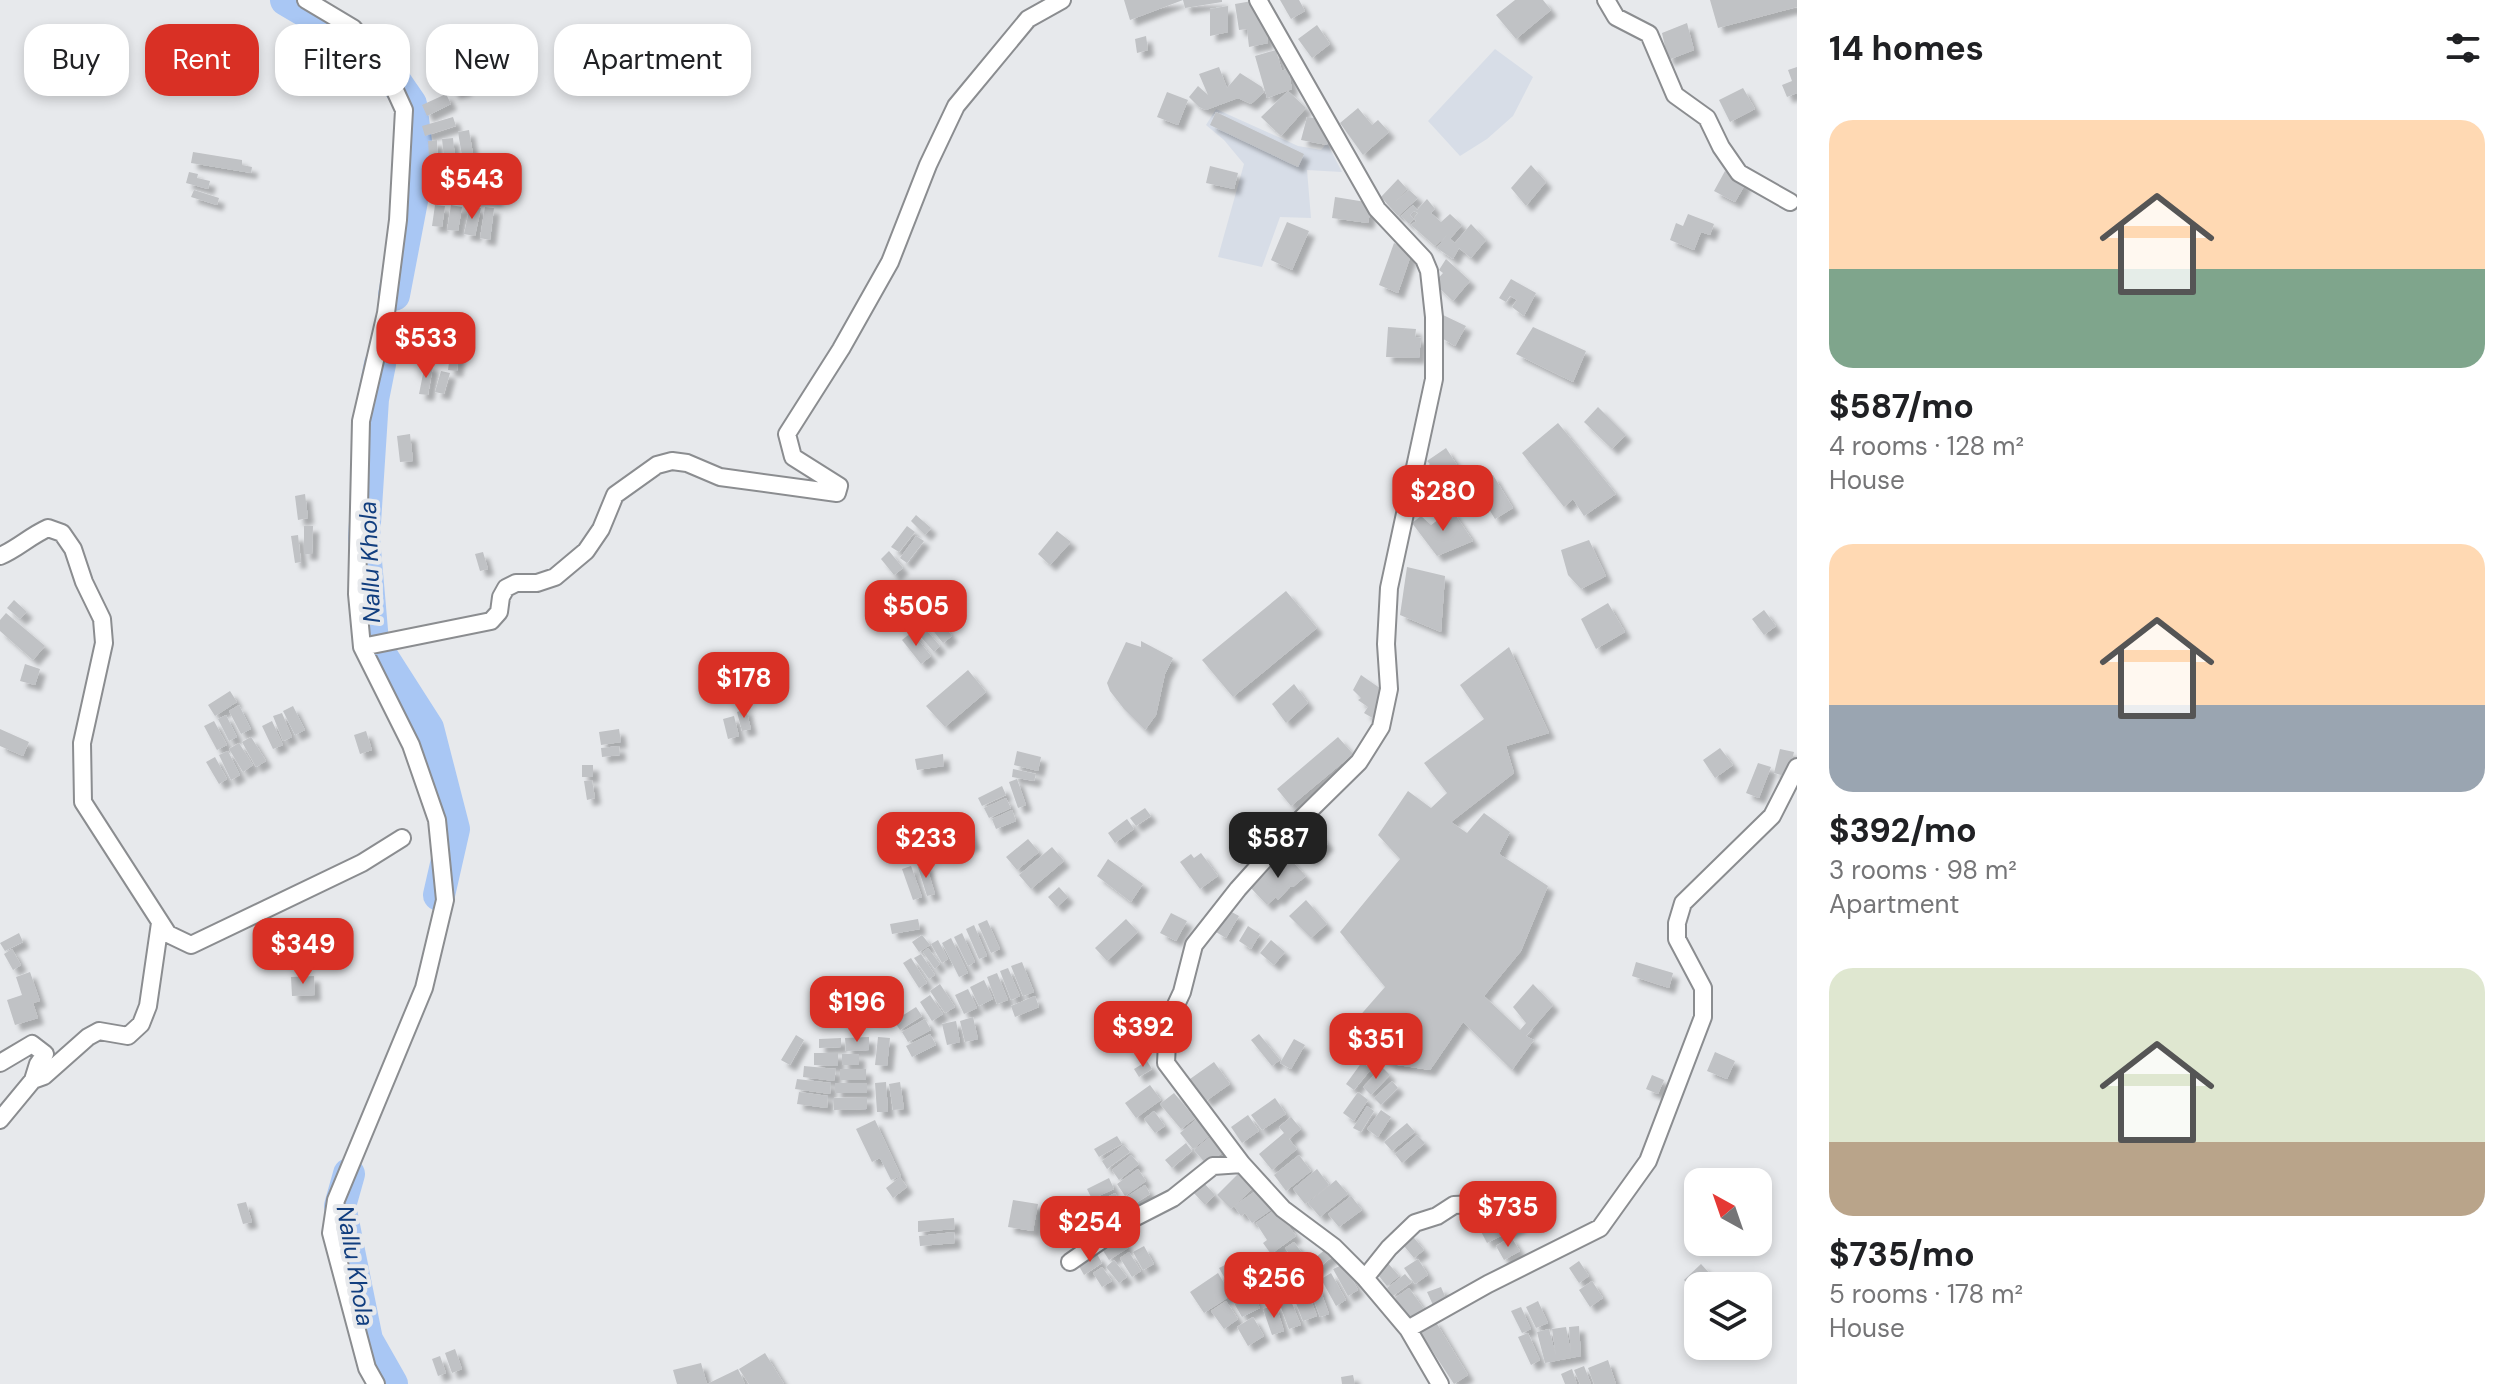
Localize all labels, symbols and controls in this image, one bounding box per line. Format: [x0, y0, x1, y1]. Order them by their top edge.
chip: Buy [24, 24, 129, 96]
chip: Rent [145, 24, 259, 96]
chip: Filters [275, 24, 410, 96]
chip: New [426, 24, 538, 96]
chip: Apartment [554, 24, 751, 96]
text: 14 homes [1829, 26, 1984, 71]
icon: filters [2441, 26, 2485, 70]
pin: $543 [425, 153, 519, 221]
text: $543 [440, 162, 504, 196]
icon: home [2085, 172, 2229, 316]
pin: $533 [379, 312, 473, 380]
text: $533 [394, 321, 458, 355]
text: $587/mo [1829, 384, 1974, 429]
text: 4 rooms · 128 m² [1829, 429, 2024, 463]
text: House [1829, 463, 1905, 497]
pin: $280 [1396, 465, 1490, 533]
text: $280 [1410, 474, 1476, 508]
water label: Nallu Khola [352, 501, 387, 624]
pin: $505 [869, 580, 963, 648]
text: $505 [883, 589, 949, 623]
icon: home [2085, 596, 2229, 740]
pin: $178 [697, 652, 791, 720]
text: $178 [716, 661, 772, 695]
text: $392/mo [1829, 808, 1977, 853]
pin: $233 [879, 812, 973, 880]
pin: $587 [1231, 812, 1325, 880]
text: $233 [895, 821, 957, 855]
text: $587 [1247, 821, 1309, 855]
text: 3 rooms · 98 m² [1829, 853, 2017, 887]
text: Apartment [1829, 887, 1960, 921]
pin: $349 [256, 918, 350, 986]
text: $349 [271, 927, 335, 961]
pin: $196 [810, 976, 904, 1044]
text: $196 [828, 985, 886, 1019]
pin: $392 [1096, 1001, 1190, 1069]
text: $392 [1112, 1010, 1174, 1044]
pin: $351 [1329, 1013, 1423, 1081]
icon: home [2085, 1020, 2229, 1164]
text: $351 [1347, 1022, 1405, 1056]
north arrow [1684, 1168, 1772, 1256]
map controls [1684, 1168, 1772, 1360]
pin: $735 [1461, 1181, 1555, 1249]
text: $735 [1477, 1190, 1539, 1224]
pin: $254 [1043, 1196, 1137, 1264]
water label: Nallu Khola [330, 1203, 381, 1329]
text: $254 [1058, 1205, 1122, 1239]
text: $735/mo [1829, 1232, 1975, 1277]
pin: $256 [1227, 1252, 1321, 1320]
text: $256 [1242, 1261, 1306, 1295]
button: layers [1684, 1272, 1772, 1360]
text: 5 rooms · 178 m² [1829, 1277, 2023, 1311]
text: House [1829, 1311, 1905, 1345]

